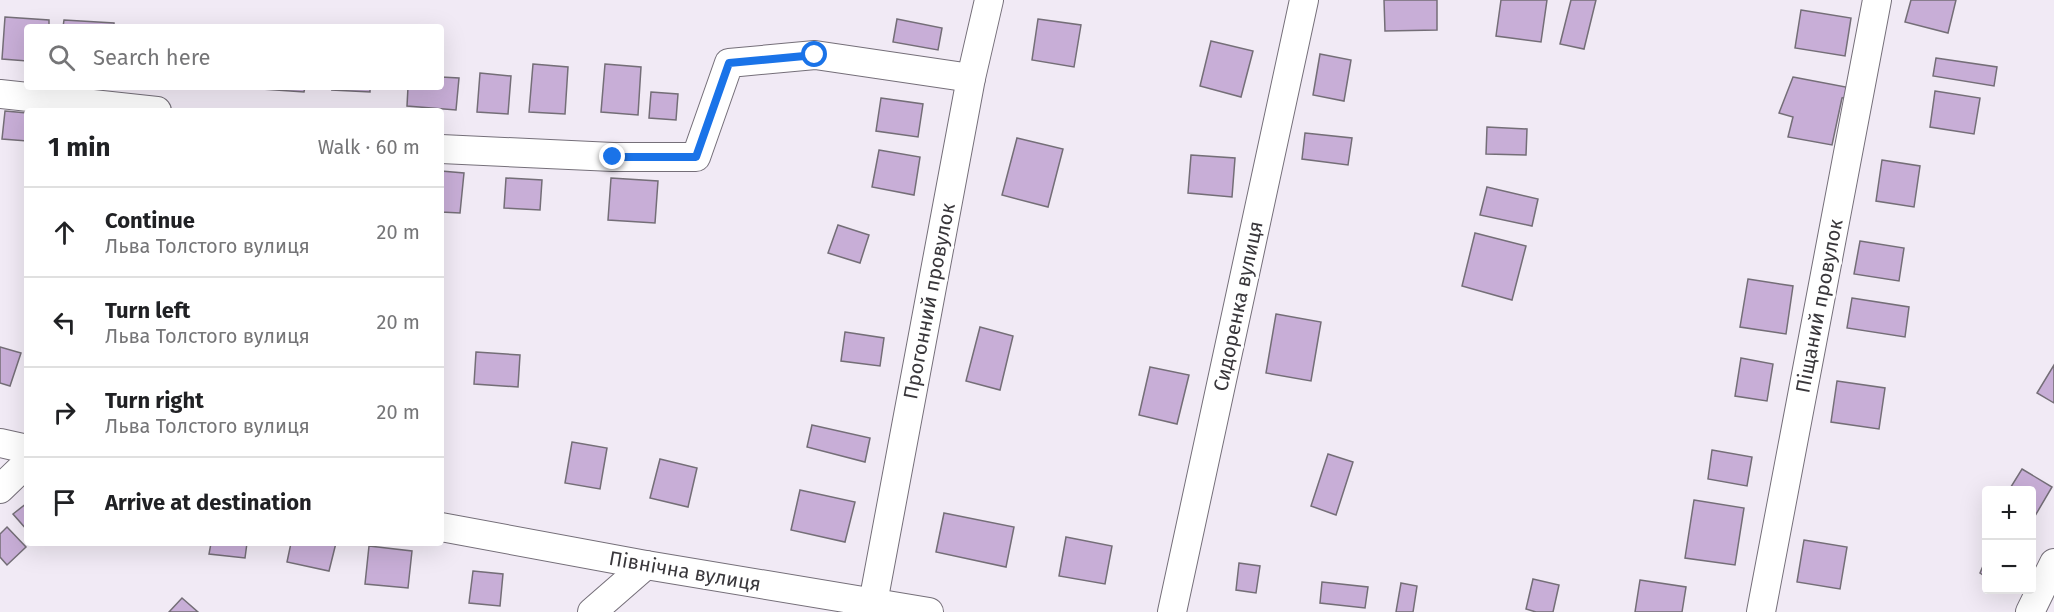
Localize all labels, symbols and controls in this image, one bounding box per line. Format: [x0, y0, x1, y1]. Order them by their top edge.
search box [24, 24, 444, 90]
icon: search [45, 41, 78, 74]
route start [801, 41, 827, 67]
text: Search here [93, 44, 211, 71]
text: 1 min [48, 132, 111, 163]
text: Walk · 60 m [318, 135, 420, 159]
route end [599, 143, 625, 169]
street label: Прогонний провулок [898, 200, 960, 401]
text: Continue [105, 207, 195, 234]
icon: ahead [48, 216, 81, 249]
street label: Піщаний провулок [1790, 216, 1848, 395]
street label: Сидоренка вулиця [1208, 219, 1268, 393]
text: 20 m [377, 220, 420, 244]
text: Льва Толстого вулиця [105, 234, 310, 258]
text: Turn left [105, 297, 190, 324]
icon: left [48, 306, 81, 339]
text: 20 m [377, 310, 420, 334]
text: Льва Толстого вулиця [105, 324, 310, 348]
text: Turn right [105, 387, 204, 414]
icon: right [48, 396, 81, 429]
text: 20 m [377, 400, 420, 424]
text: Льва Толстого вулиця [105, 414, 310, 438]
icon: arrive [48, 486, 81, 519]
map controls [1982, 486, 2036, 594]
button: + [1982, 486, 2036, 540]
text: Arrive at destination [105, 489, 312, 516]
button: − [1982, 540, 2036, 594]
street label: Північна вулиця [607, 546, 763, 596]

